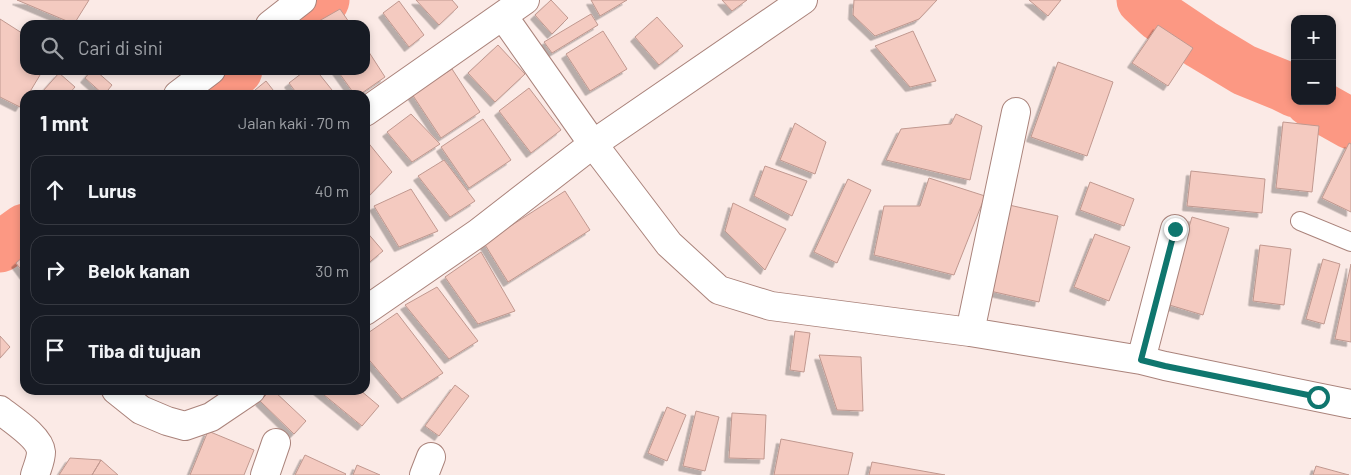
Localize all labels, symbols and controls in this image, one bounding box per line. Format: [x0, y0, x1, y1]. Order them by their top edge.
map controls [1291, 15, 1336, 105]
button: + [1291, 15, 1336, 60]
search box [20, 20, 370, 75]
icon: search [38, 34, 66, 62]
text: Cari di sini [78, 36, 163, 59]
button: − [1291, 60, 1336, 105]
text: 1 mnt [40, 110, 89, 135]
text: Jalan kaki · 70 m [238, 113, 350, 132]
icon: ahead [41, 176, 69, 204]
text: Lurus [88, 179, 136, 202]
text: 40 m [315, 181, 349, 200]
route end [1164, 218, 1187, 241]
icon: right [41, 256, 69, 284]
text: Belok kanan [88, 259, 190, 282]
text: 30 m [315, 261, 349, 280]
icon: arrive [41, 336, 69, 364]
text: Tiba di tujuan [88, 339, 201, 362]
route start [1307, 386, 1330, 409]

